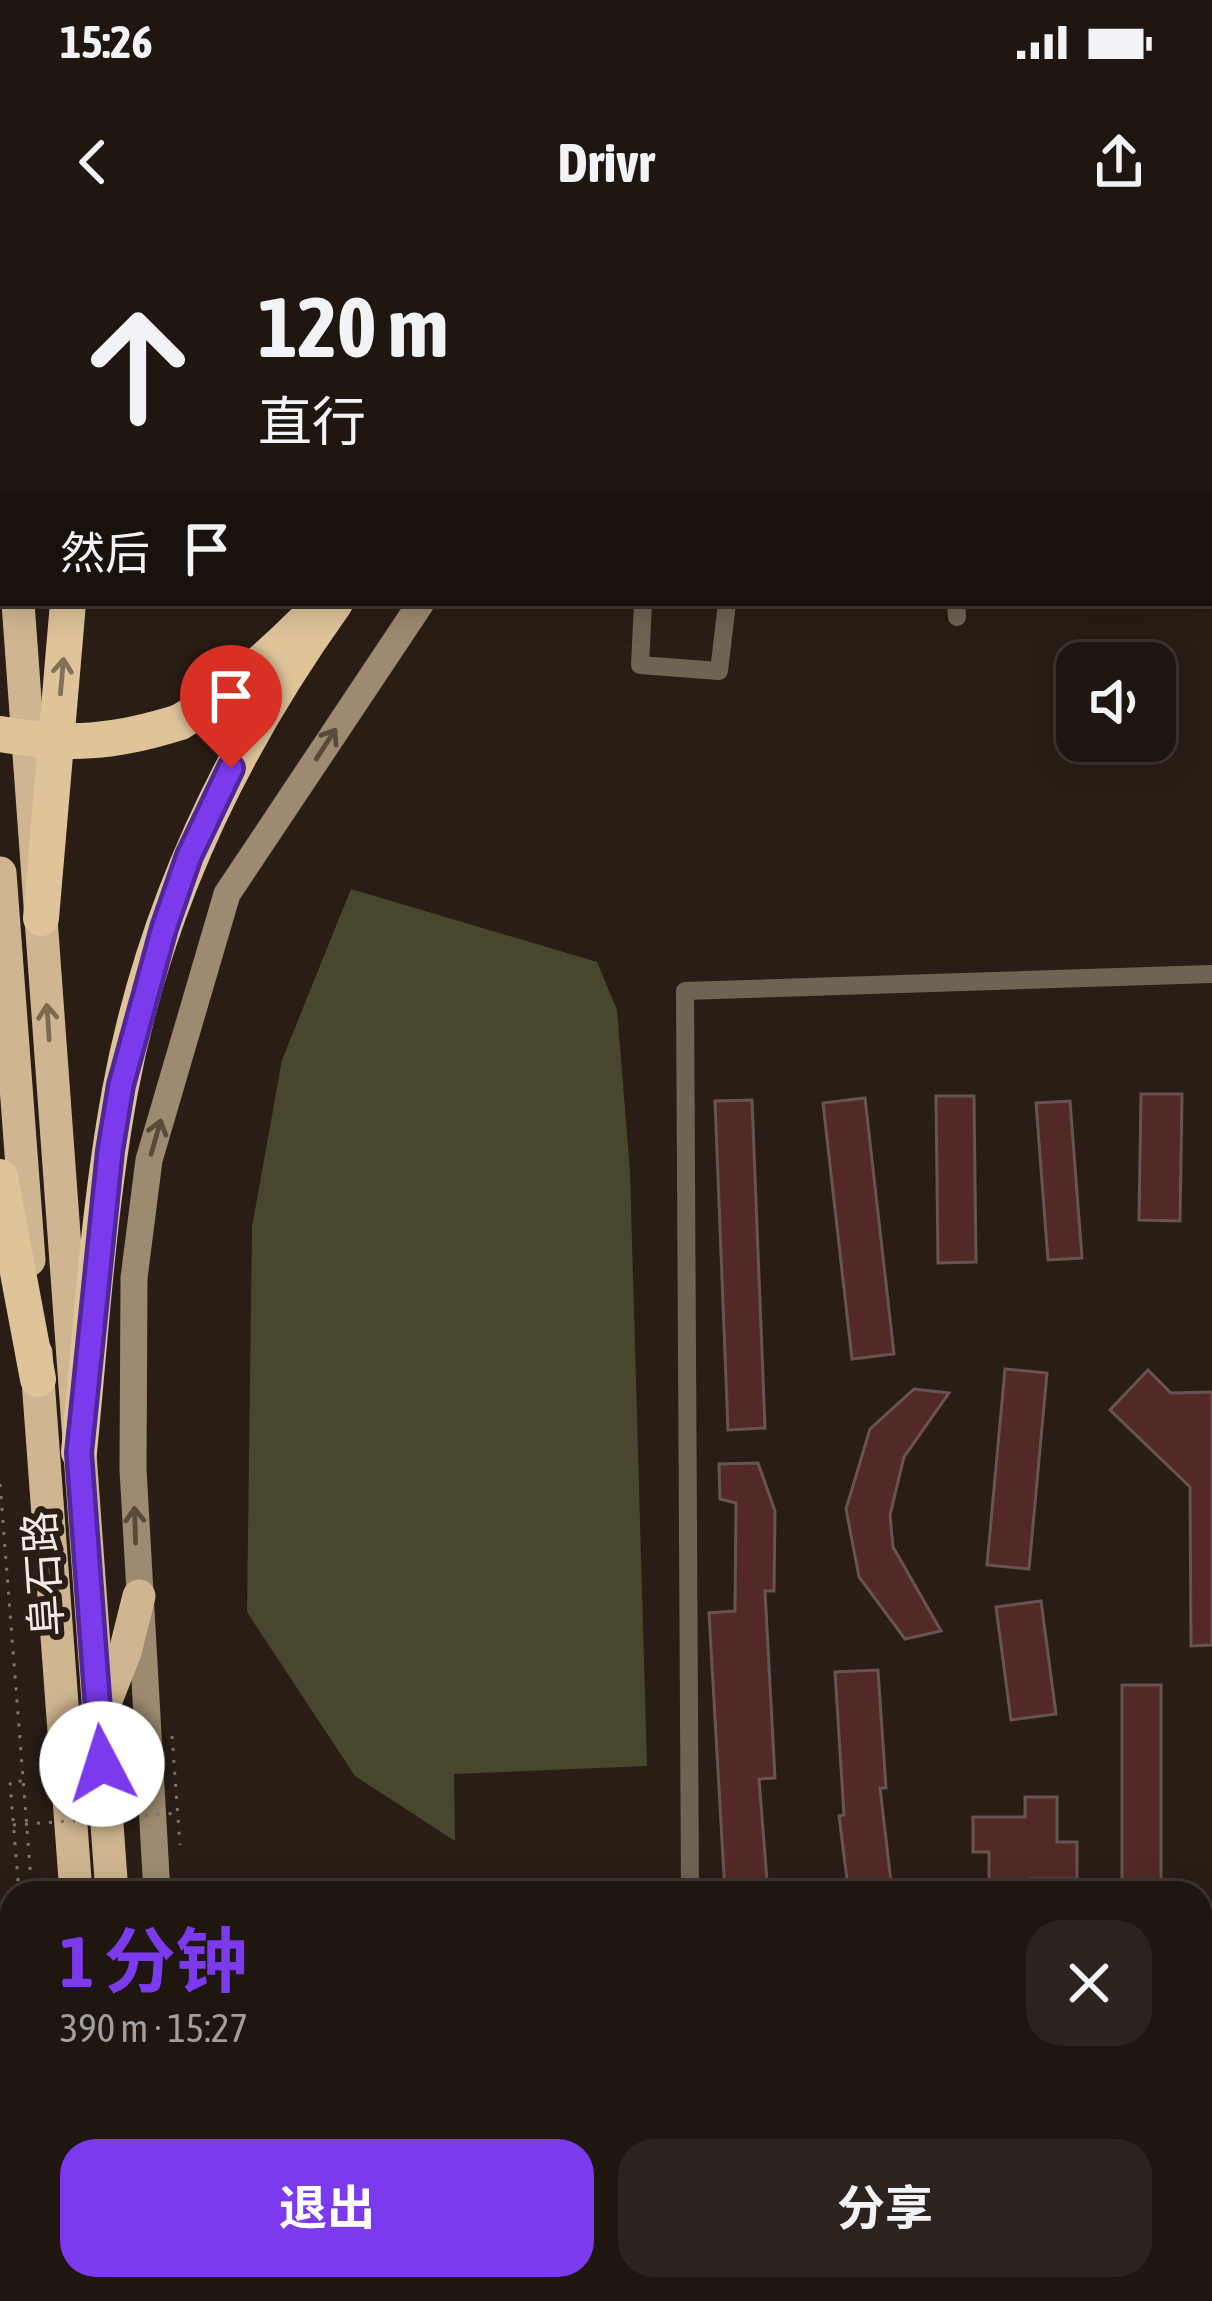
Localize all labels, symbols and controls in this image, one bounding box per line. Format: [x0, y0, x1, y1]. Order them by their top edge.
text: 15:26 [60, 16, 153, 68]
icon: back [60, 129, 126, 195]
icon: share [1086, 129, 1152, 195]
text: Drivr [558, 132, 654, 193]
text: 120 m [258, 279, 448, 375]
icon: ahead [60, 288, 216, 444]
text: 直行 [258, 391, 366, 452]
icon: arrive [174, 516, 240, 582]
text: 然后 [60, 527, 150, 579]
map controls [1056, 642, 1176, 762]
button: sound [1056, 642, 1176, 762]
pin [180, 645, 282, 768]
one-way arrow [51, 657, 74, 696]
icon: arrive [198, 663, 264, 729]
one-way arrow [313, 728, 338, 762]
one-way arrow [37, 1003, 60, 1042]
one-way arrow [146, 1118, 168, 1156]
one-way arrow [124, 1506, 147, 1545]
street label: 阜石路 [15, 1509, 71, 1639]
position arrow [39, 1701, 165, 1827]
text: 1 分钟 [60, 1920, 248, 2002]
button: close [1026, 1920, 1152, 2046]
text: 390 m · 15:27 [60, 2006, 248, 2050]
button: 退出 [60, 2139, 594, 2277]
button: 分享 [618, 2139, 1152, 2277]

